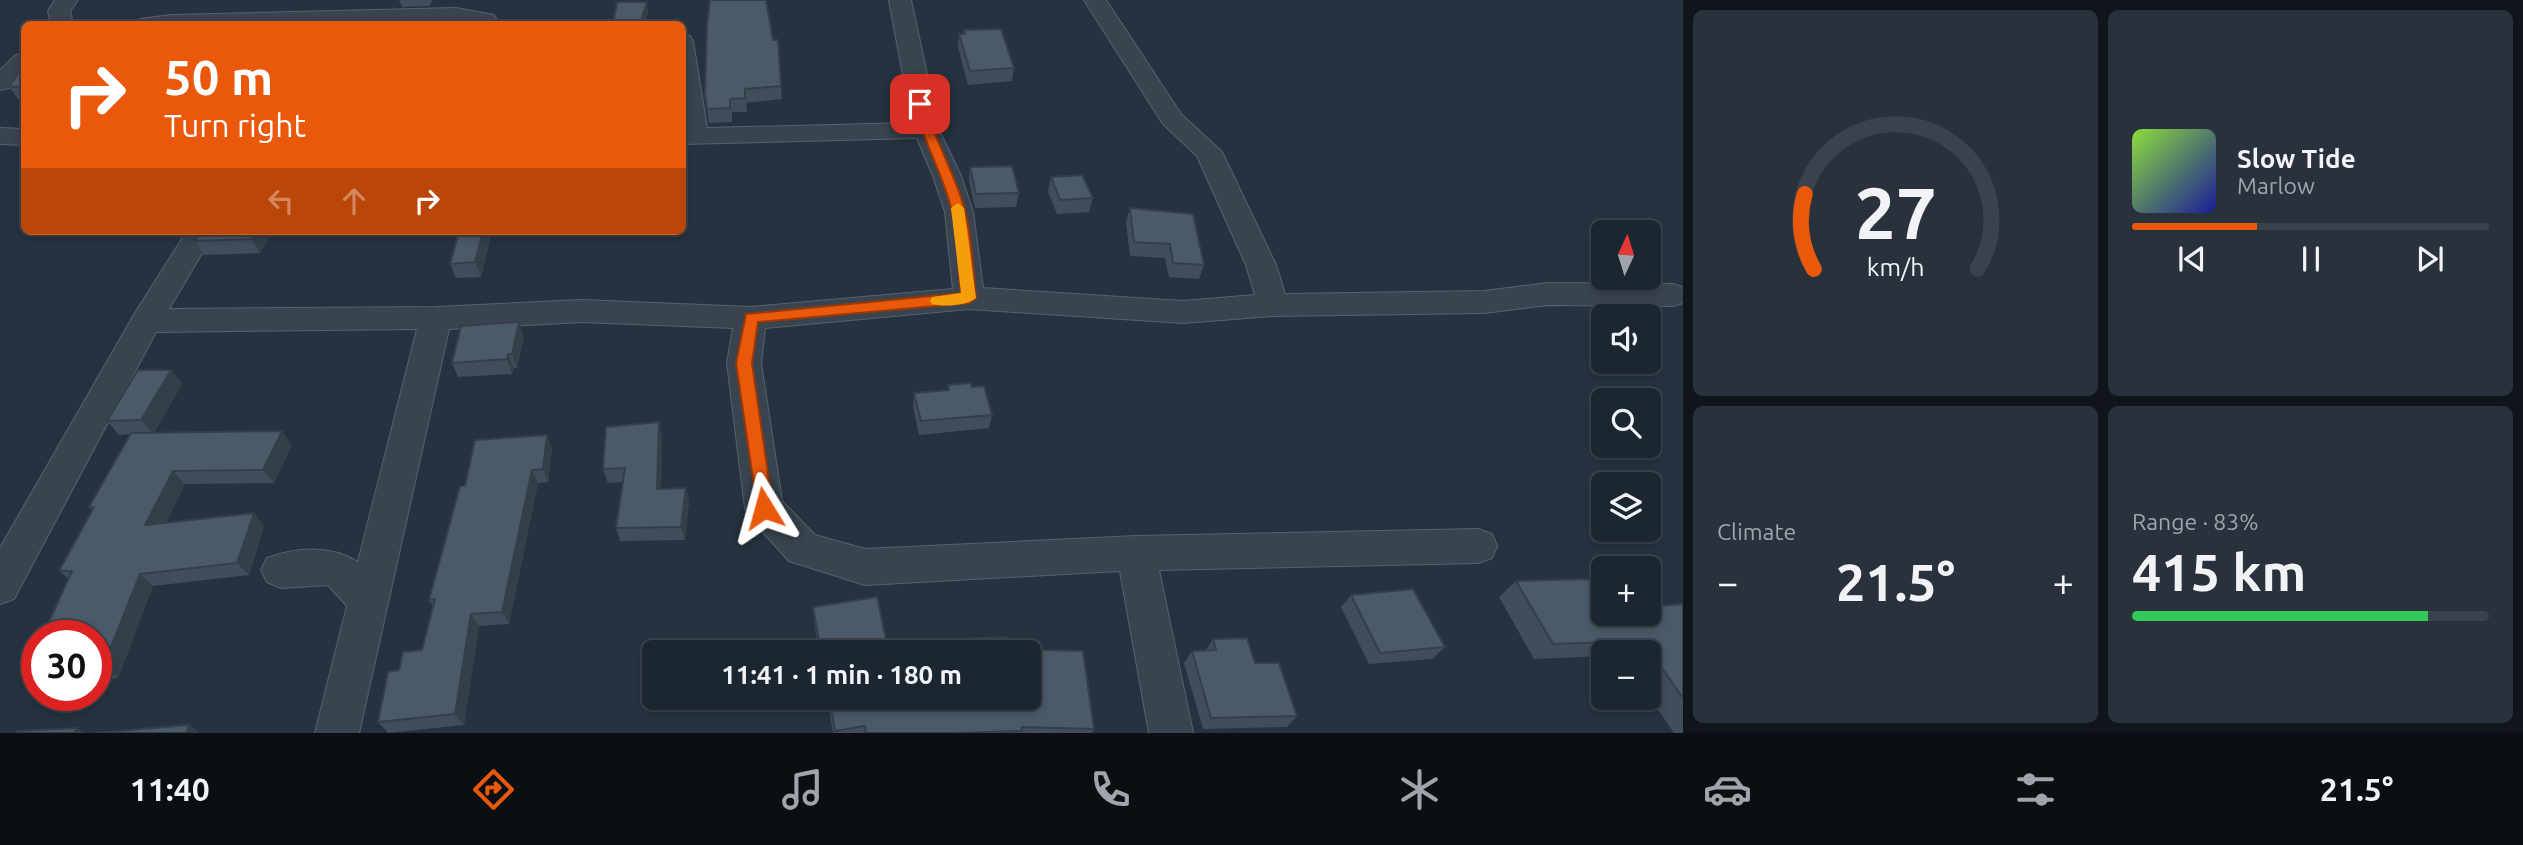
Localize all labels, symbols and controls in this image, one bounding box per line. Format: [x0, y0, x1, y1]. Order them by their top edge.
icon: right [49, 49, 140, 140]
text: 50 m [164, 49, 273, 104]
pin [890, 74, 950, 134]
icon: arrive [901, 85, 939, 123]
text: Turn right [164, 107, 306, 143]
text: Slow Tide [2237, 144, 2356, 173]
text: 27 [1854, 172, 1937, 254]
text: Marlow [2237, 173, 2315, 198]
icon: left [262, 182, 300, 220]
icon: ahead [335, 182, 373, 220]
icon: right [408, 182, 446, 220]
north arrow [1591, 220, 1661, 290]
map controls [1591, 220, 1661, 710]
icon: previous [2173, 240, 2211, 278]
icon: pause [2292, 240, 2330, 278]
icon: next [2411, 240, 2449, 278]
text: km/h [1867, 253, 1924, 281]
button: sound [1591, 304, 1661, 374]
button: search [1591, 388, 1661, 458]
position arrow [727, 471, 801, 545]
button: layers [1591, 472, 1661, 542]
text: Range · 83% [2132, 509, 2259, 534]
text: Climate [1717, 519, 1796, 544]
text: 415 km [2132, 543, 2306, 601]
text: 21.5° [1836, 553, 1955, 611]
button: + [1591, 556, 1661, 626]
text: − [1717, 561, 1738, 603]
text: + [2053, 561, 2074, 603]
speed limit sign: 30 [21, 620, 112, 711]
button: − [1591, 640, 1661, 710]
text: 11:41 · 1 min · 180 m [721, 660, 962, 689]
icon: directions [469, 765, 518, 814]
icon: music [778, 765, 827, 814]
icon: phone [1086, 765, 1135, 814]
icon: climate [1395, 765, 1444, 814]
icon: car [1703, 765, 1752, 814]
icon: filters [2011, 765, 2060, 814]
text: 11:40 [130, 771, 210, 807]
text: 21.5° [2320, 771, 2393, 807]

